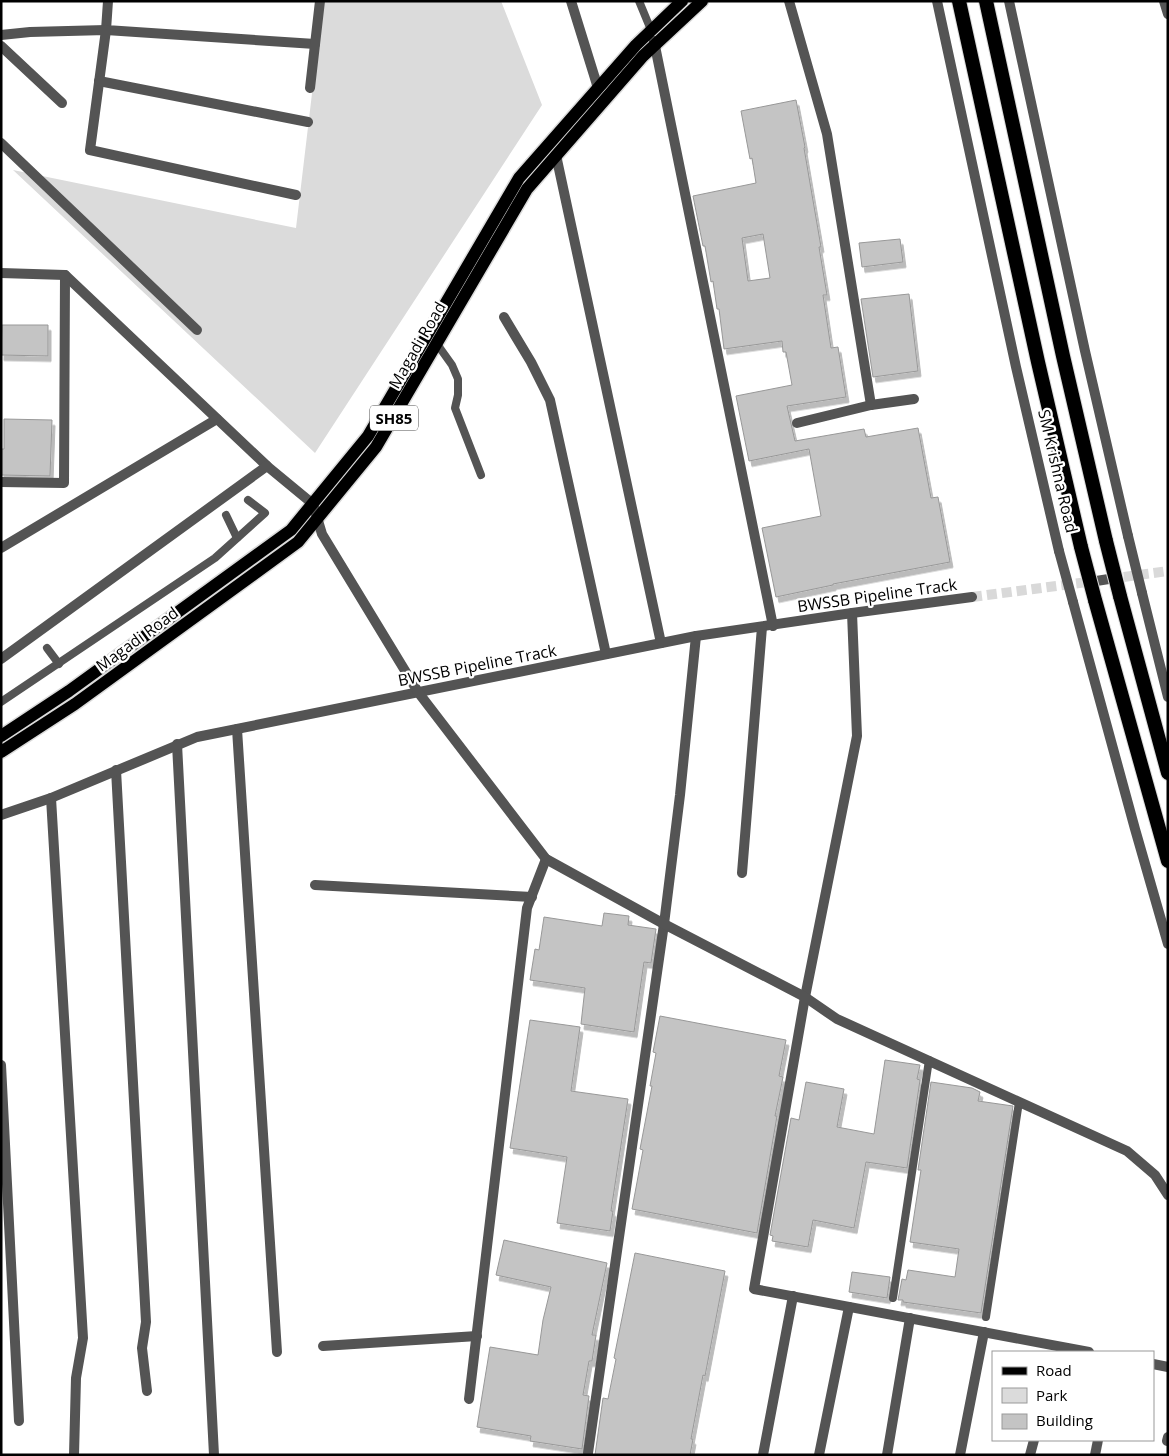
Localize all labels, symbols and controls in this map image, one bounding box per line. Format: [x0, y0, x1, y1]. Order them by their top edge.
street label: Magadi Road [383, 297, 451, 393]
road number: SH85 [370, 406, 418, 430]
street label: SM Krishna Road [1033, 407, 1083, 535]
street label: BWSSB Pipeline Track [796, 573, 959, 617]
street label: Magadi Road [91, 602, 183, 676]
street label: BWSSB Pipeline Track [396, 639, 559, 691]
legend [992, 1351, 1154, 1441]
text: Road [1036, 1360, 1072, 1380]
text: Park [1036, 1385, 1067, 1405]
text: Building [1036, 1410, 1093, 1430]

